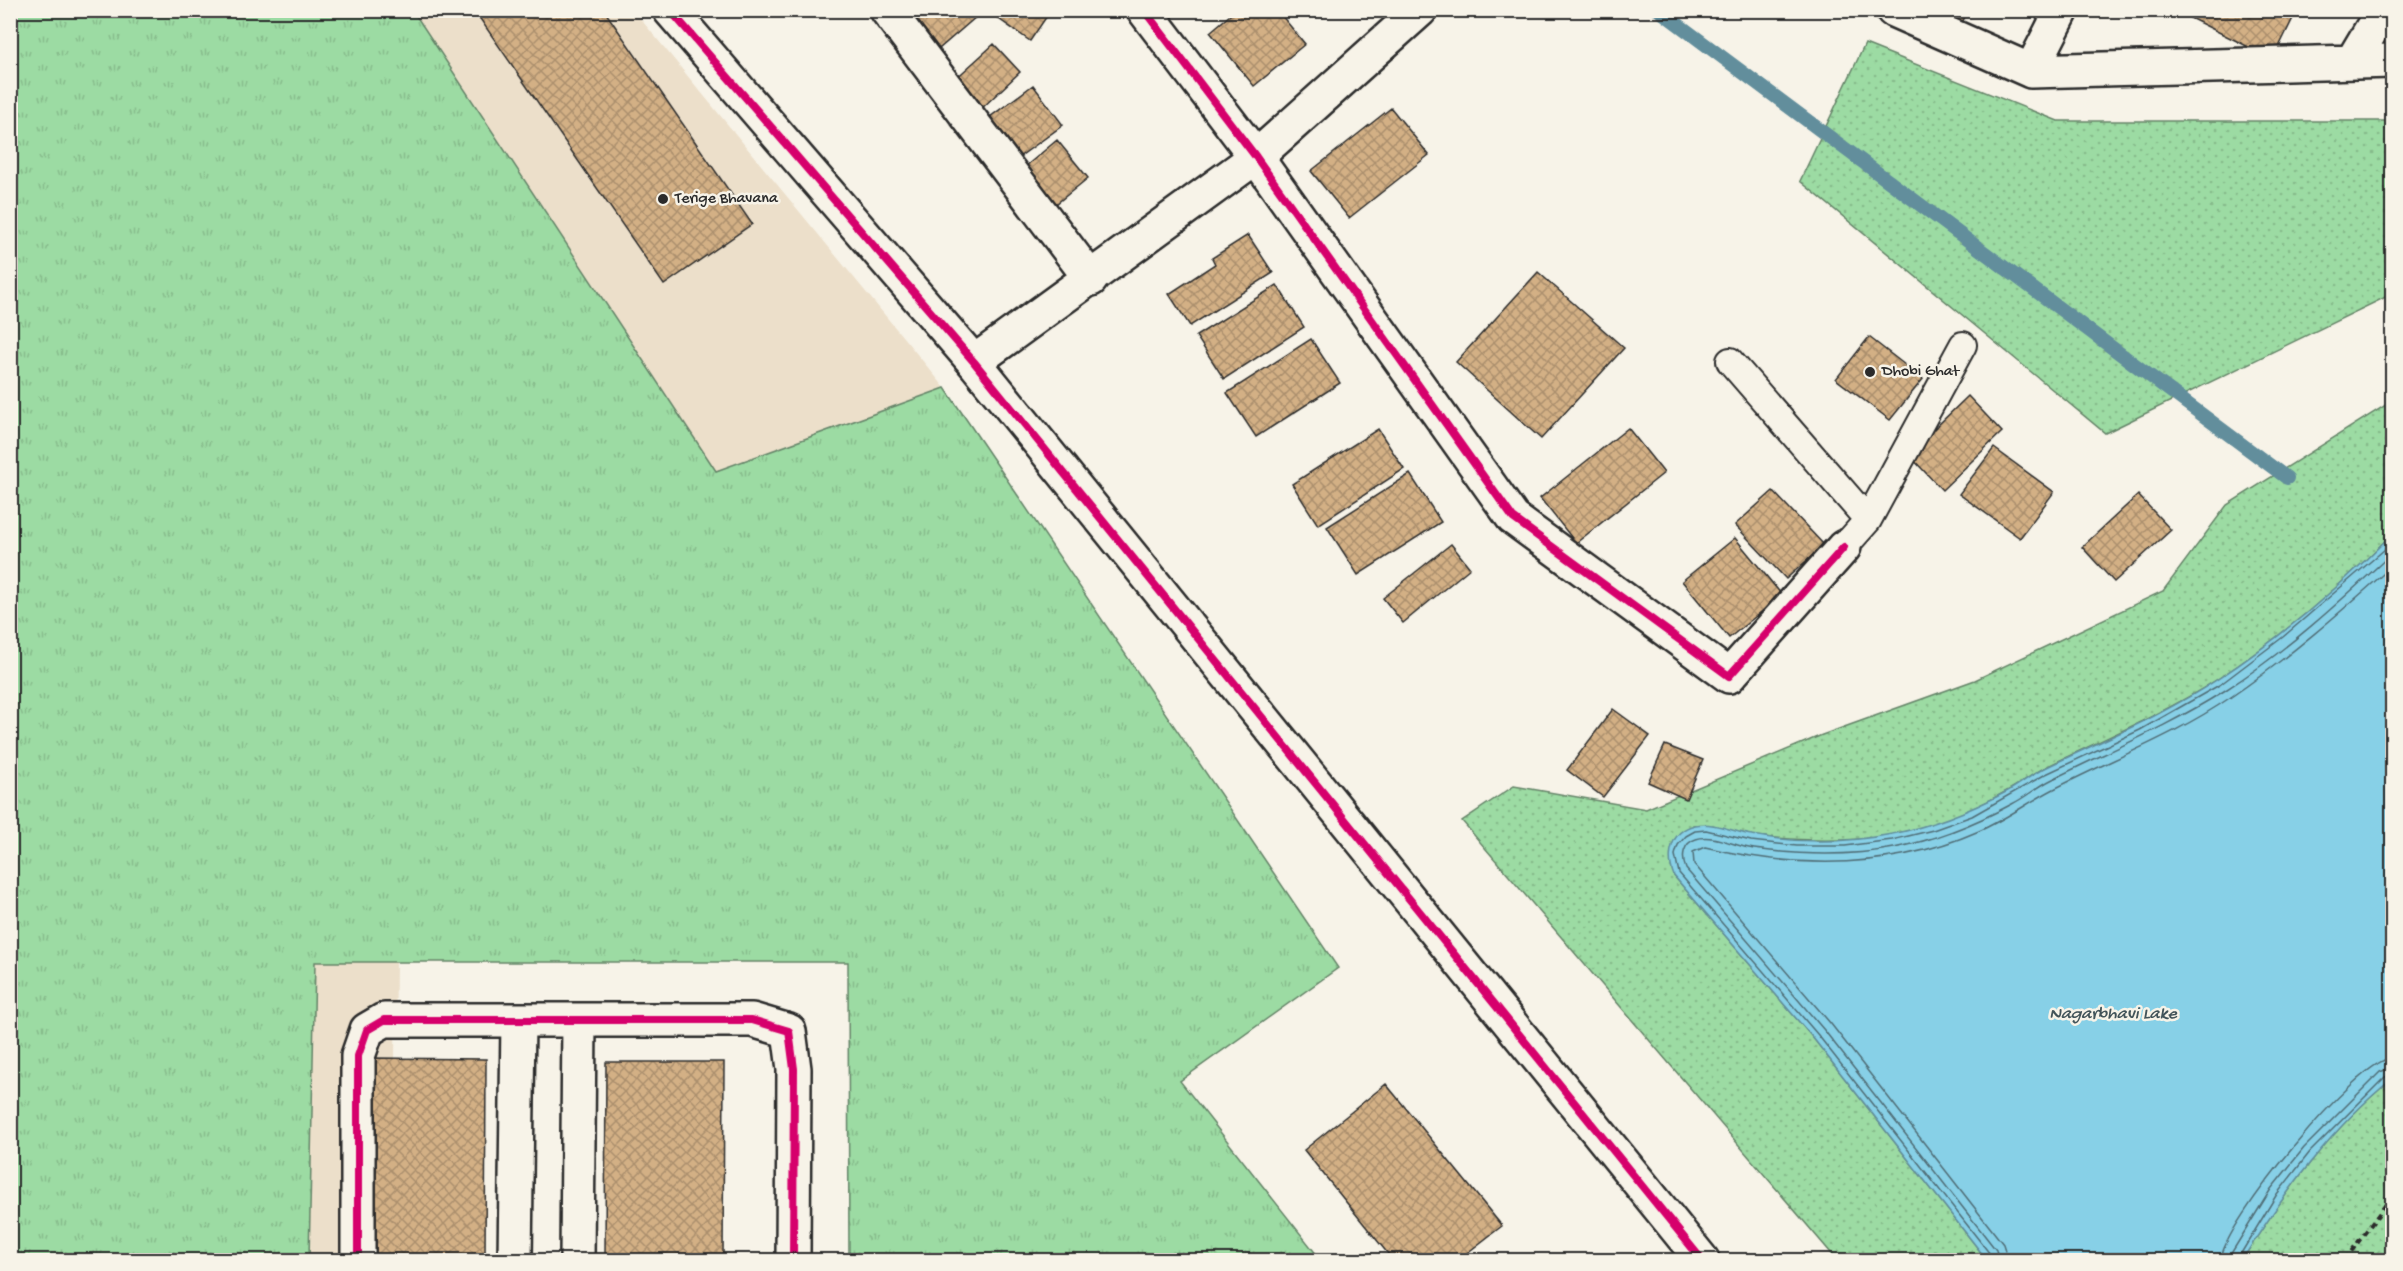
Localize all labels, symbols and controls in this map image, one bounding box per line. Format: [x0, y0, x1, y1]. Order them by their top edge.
place label: Terige Bhavana [674, 190, 779, 209]
marker: Terige Bhavana [656, 192, 670, 206]
place label: Dhobi Ghat [1881, 363, 1961, 382]
marker: Dhobi Ghat [1863, 365, 1877, 379]
water label: Nagarbhavi Lake [2049, 1004, 2177, 1025]

